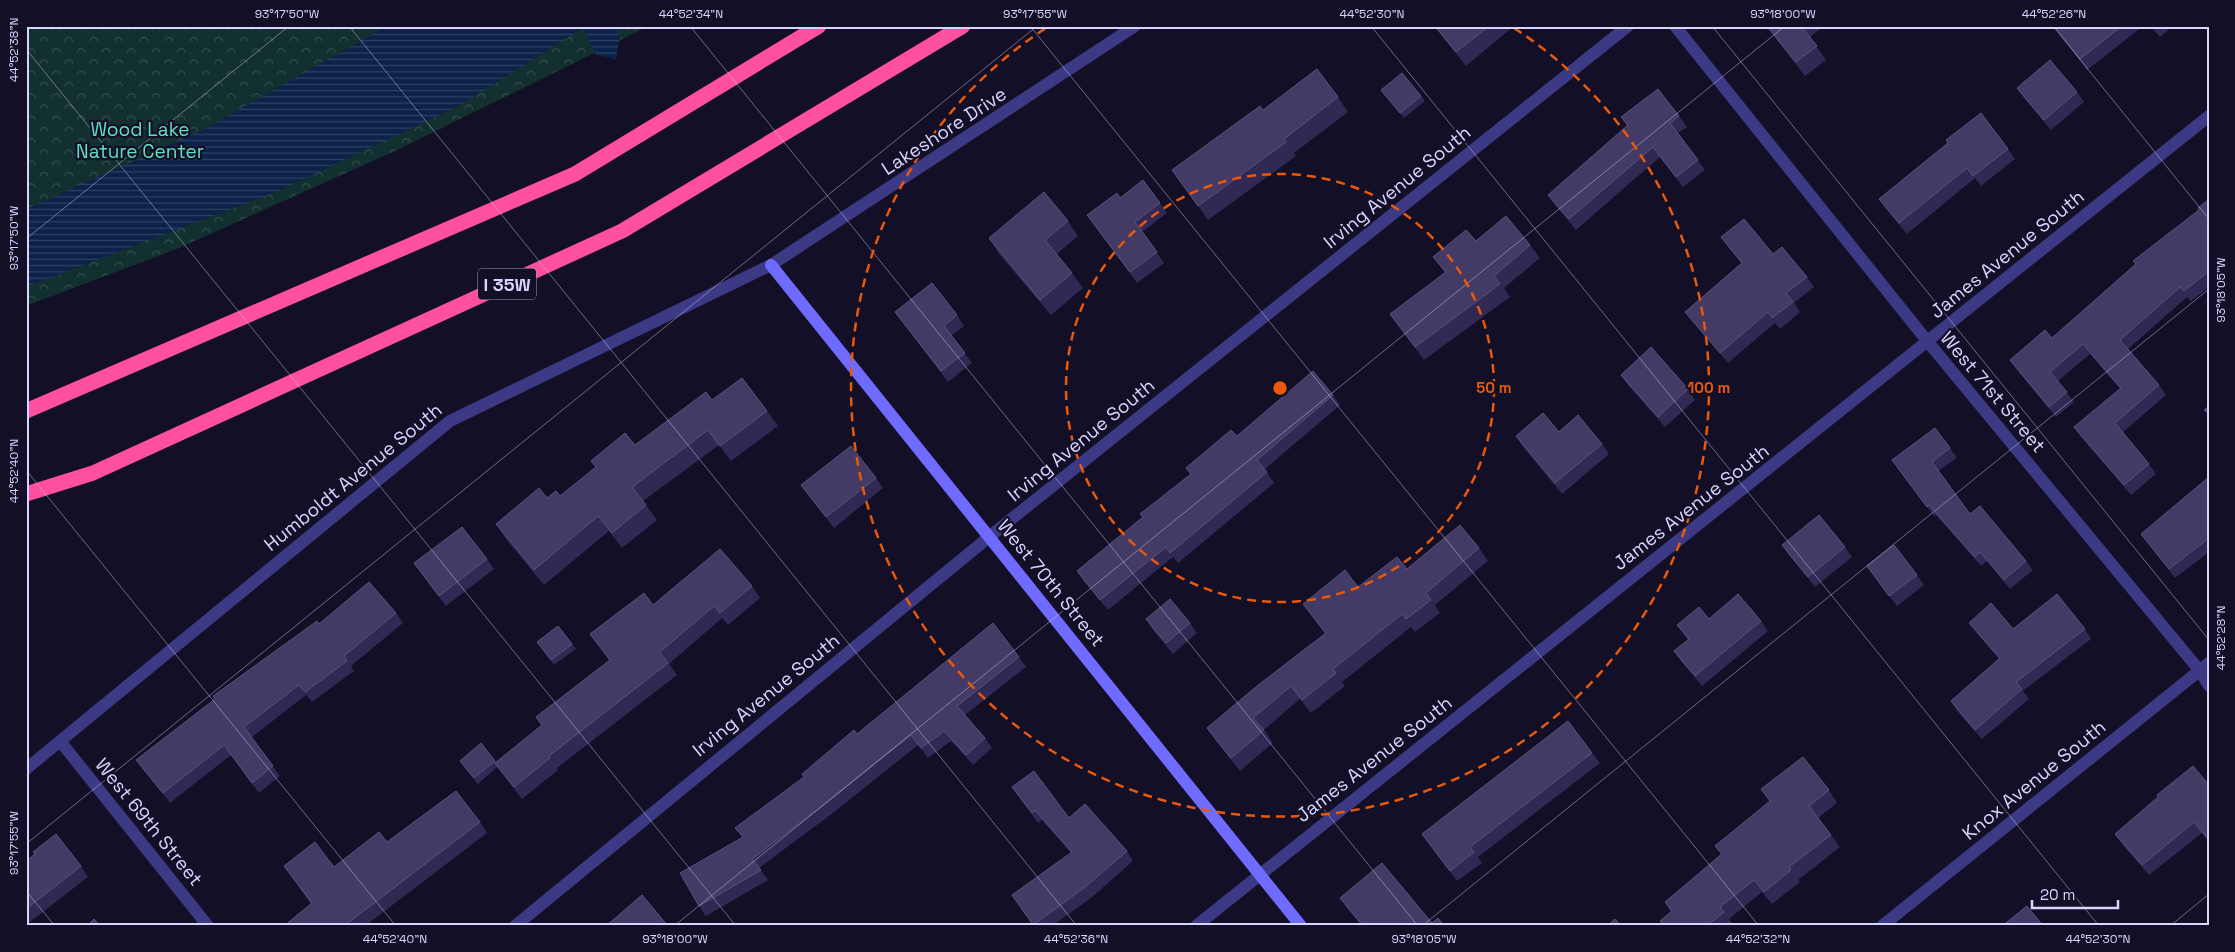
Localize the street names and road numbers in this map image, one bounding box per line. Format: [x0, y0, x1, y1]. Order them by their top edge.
street label: Lakeshore Drive [877, 81, 1011, 181]
street label: Irving Avenue South [1318, 120, 1476, 254]
street label: James Avenue South [1925, 184, 2089, 324]
road number: I 35W [478, 268, 536, 300]
street label: West 71st Street [1935, 326, 2051, 458]
street label: Irving Avenue South [1002, 373, 1160, 507]
street label: Humboldt Avenue South [259, 397, 447, 557]
street label: James Avenue South [1608, 438, 1774, 576]
street label: West 70th Street [992, 514, 1110, 652]
street label: Irving Avenue South [687, 628, 845, 762]
street label: James Avenue South [1291, 690, 1457, 828]
street label: Knox Avenue South [1957, 714, 2111, 846]
street label: West 69th Street [90, 753, 208, 891]

